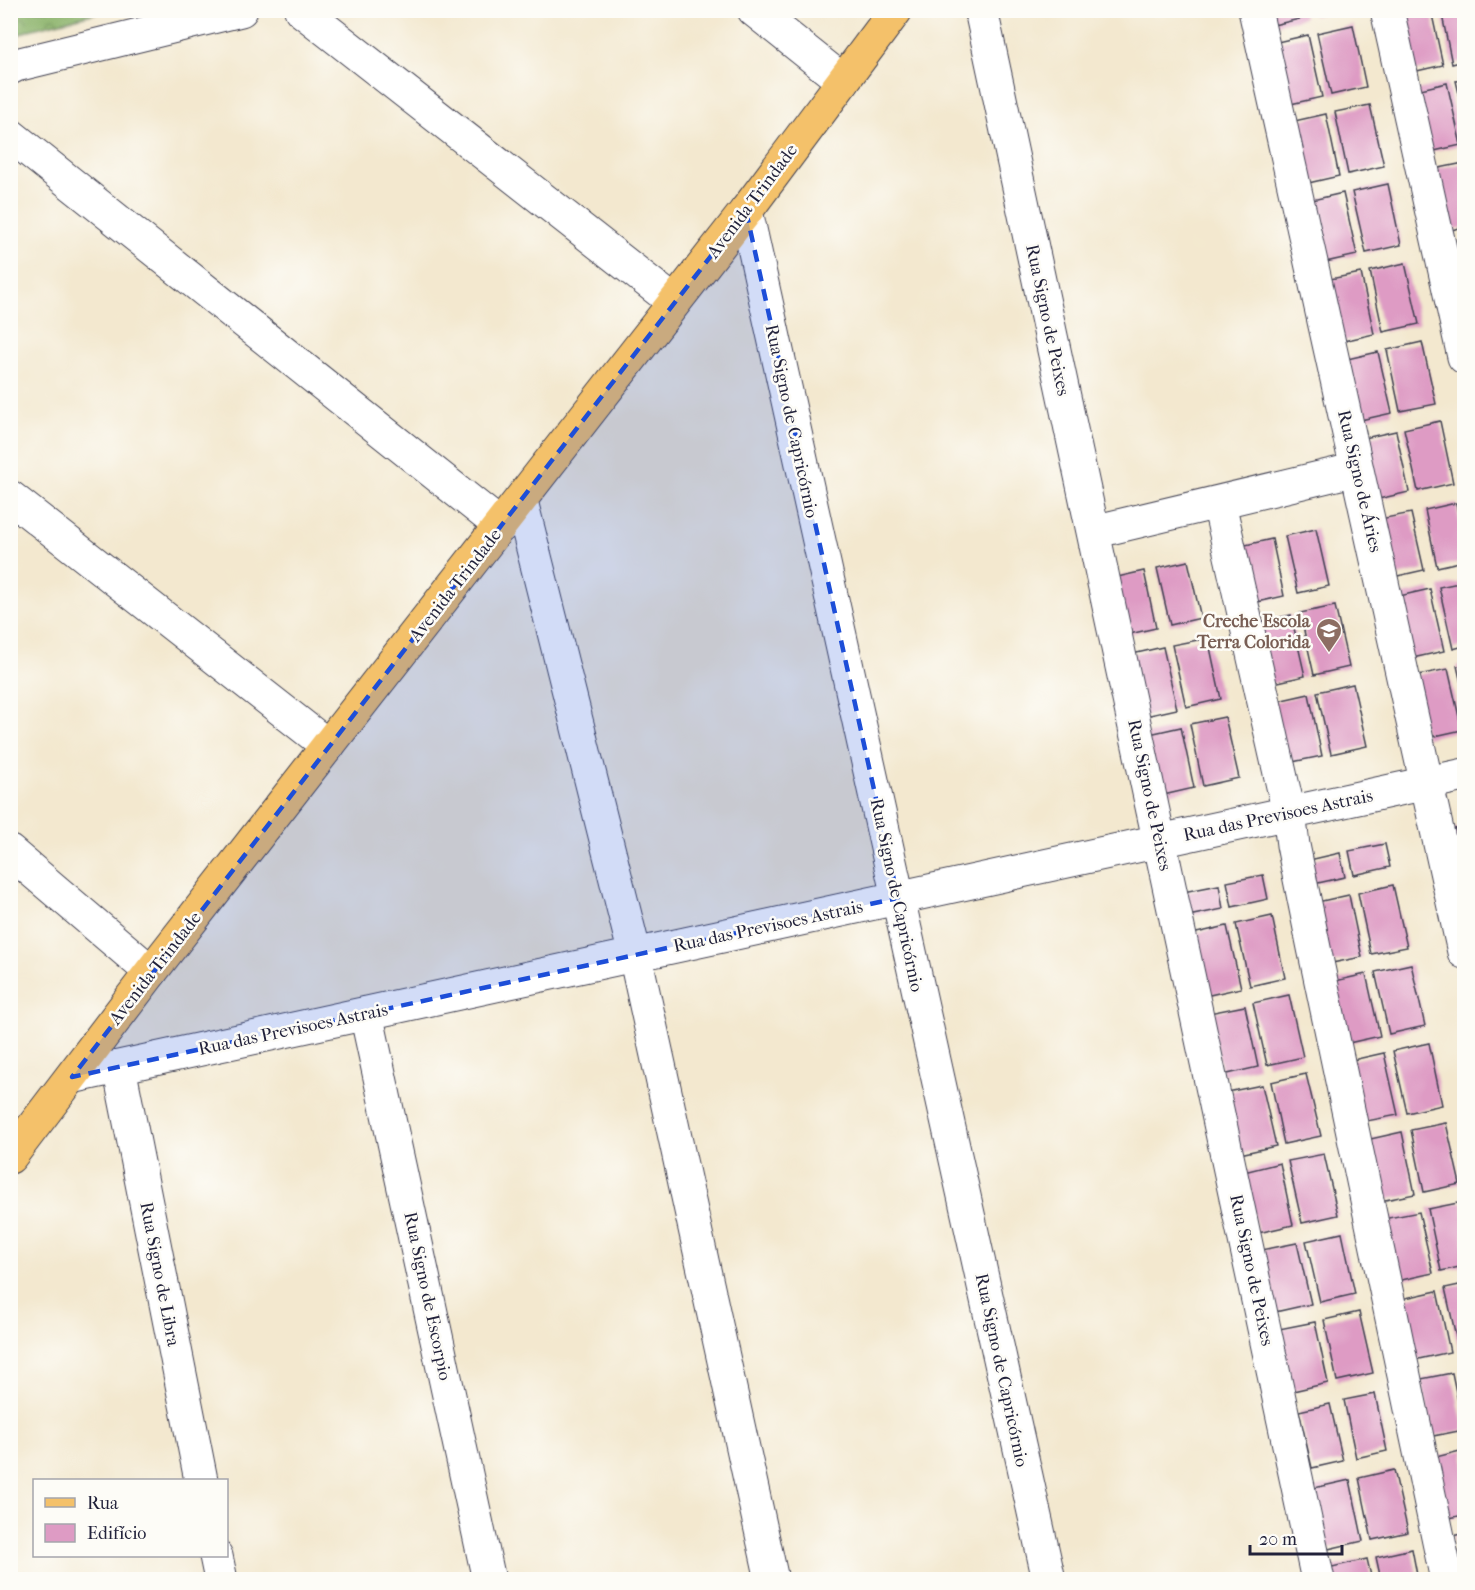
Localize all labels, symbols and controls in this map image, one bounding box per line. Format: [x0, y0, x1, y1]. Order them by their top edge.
street label: Avenida Trindade [702, 140, 802, 263]
street label: Rua Signo de Peixes [1021, 242, 1074, 398]
street label: Rua Signo de Capricórnio [761, 322, 822, 520]
street label: Rua Signo de Áries [1333, 408, 1387, 555]
street label: Avenida Trindade [404, 525, 506, 647]
place label: Creche Escola Terra Colorida [1196, 611, 1311, 653]
school or university icon: Creche Escola Terra Colorida [1314, 616, 1344, 654]
street label: Rua Signo de Peixes [1123, 717, 1176, 873]
street label: Rua das Previsoes Astrais [1181, 785, 1375, 846]
street label: Rua Signo de Capricórnio [866, 796, 927, 994]
street label: Rua das Previsoes Astrais [671, 896, 865, 957]
street label: Avenida Trindade [104, 908, 206, 1030]
street label: Rua das Previsoes Astrais [196, 999, 390, 1060]
street label: Rua Signo de Peixes [1225, 1192, 1278, 1348]
street label: Rua Signo de Libra [135, 1200, 184, 1349]
street label: Rua Signo de Escorpio [399, 1210, 456, 1382]
street label: Rua Signo de Capricórnio [971, 1271, 1032, 1469]
legend [33, 1479, 228, 1557]
text: Rua [87, 1493, 119, 1514]
scale bar [1250, 1518, 1342, 1556]
text: Edifício [87, 1523, 146, 1544]
text: 20 m [1259, 1529, 1297, 1550]

